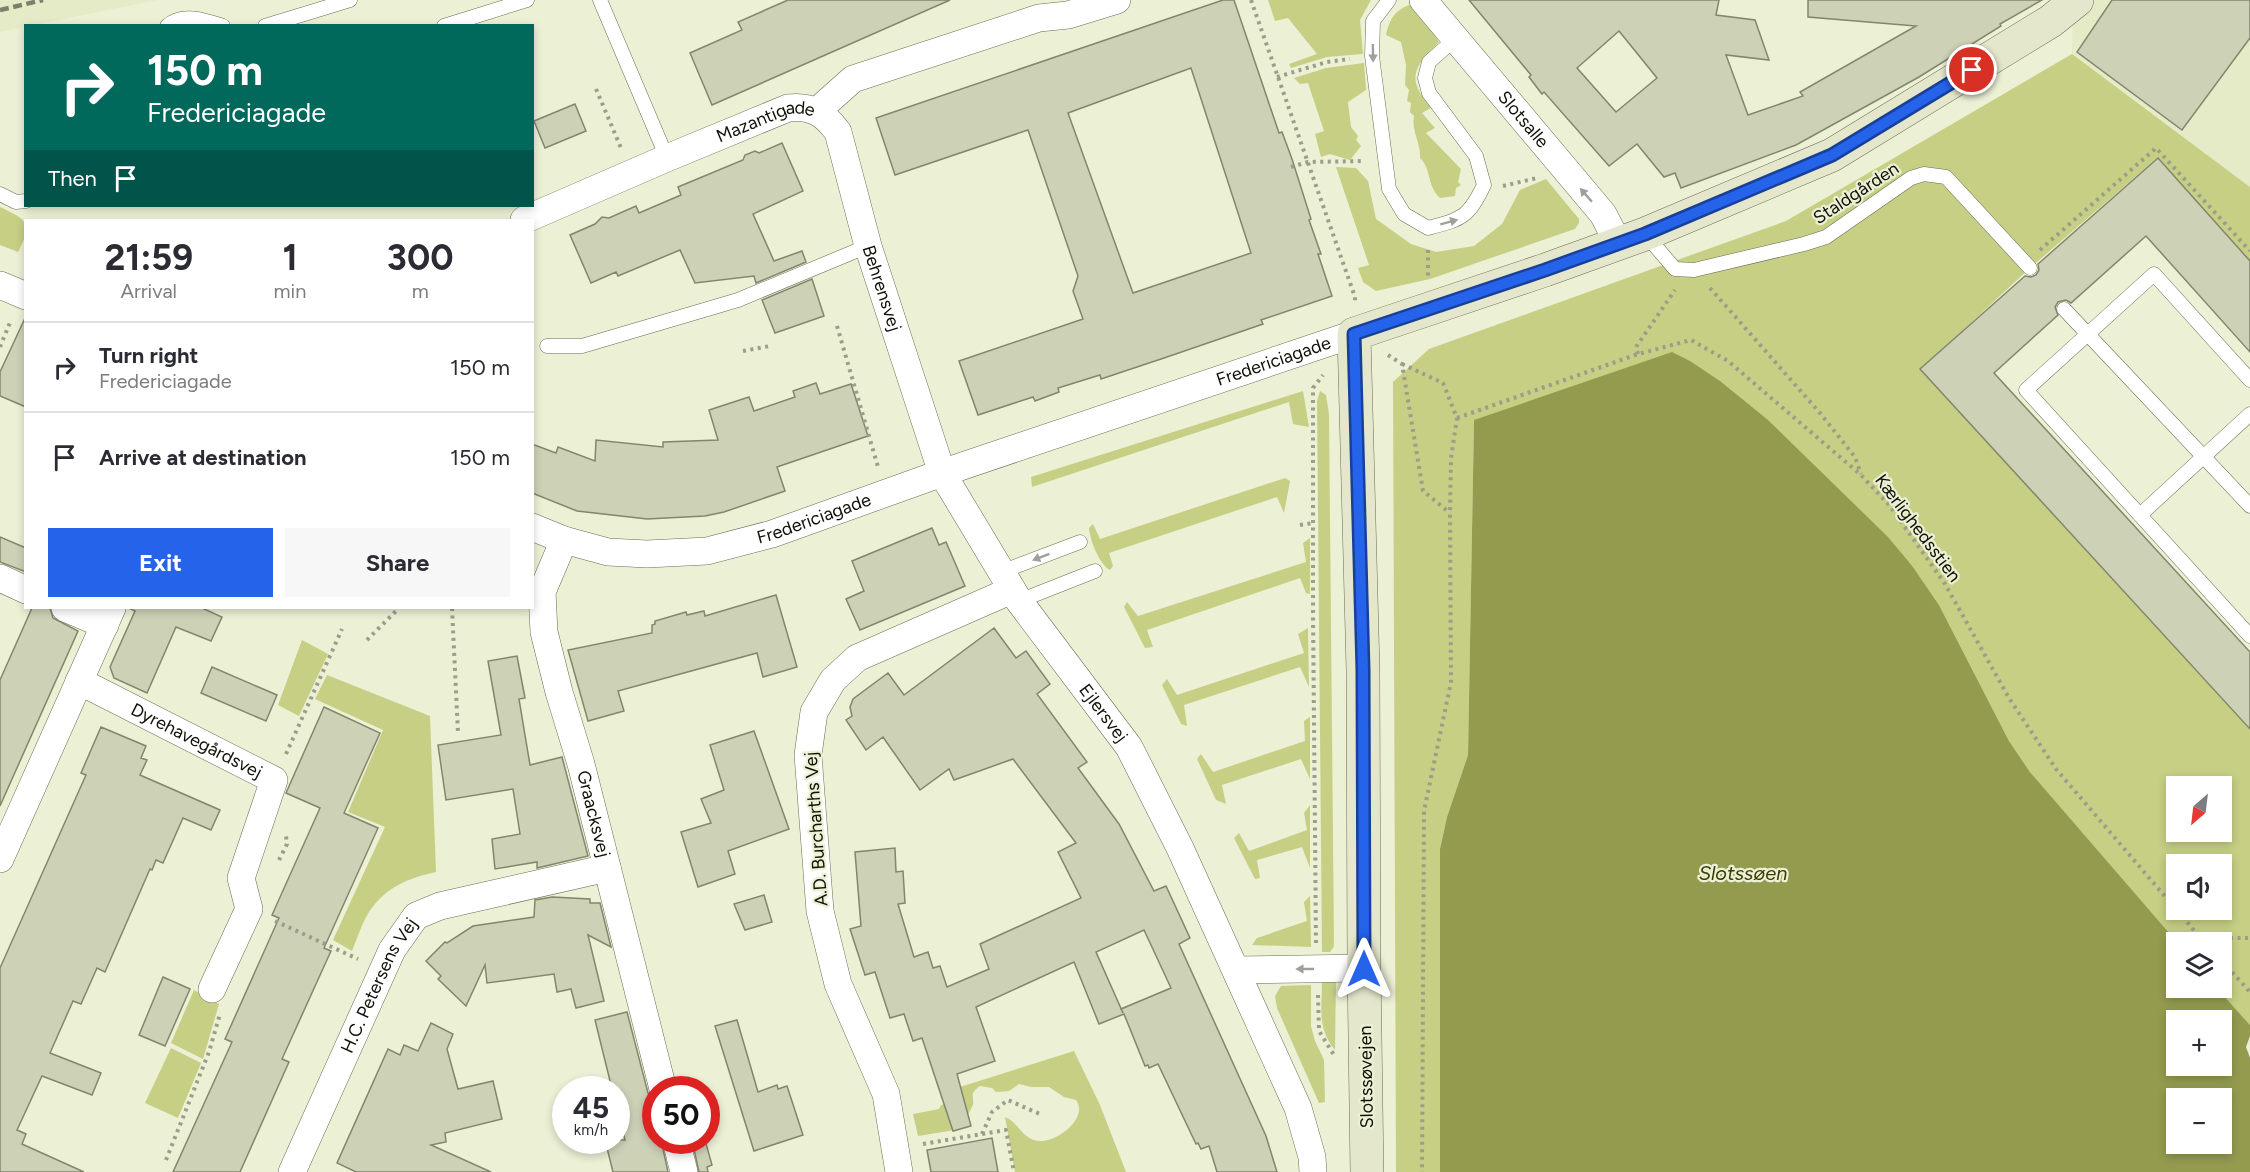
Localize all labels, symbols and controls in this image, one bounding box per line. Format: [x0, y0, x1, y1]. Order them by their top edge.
one-way arrow [1368, 44, 1377, 63]
pin [1946, 44, 1997, 95]
text: 150 m [147, 45, 263, 96]
icon: right [48, 48, 126, 126]
icon: arrive [1955, 53, 1988, 86]
street label: Slotsalle [1493, 86, 1554, 152]
text: Fredericiagade [147, 96, 326, 129]
street label: Mazantigade [713, 96, 818, 147]
street label: Staldgården [1809, 157, 1903, 229]
icon: arrive [109, 162, 142, 195]
text: Then [48, 165, 97, 192]
one-way arrow [1580, 187, 1593, 203]
one-way arrow [1440, 217, 1458, 226]
text: 21:59 [104, 236, 193, 279]
text: 1 [282, 236, 298, 279]
text: 300 [387, 236, 454, 279]
street label: Behrensvej [858, 243, 906, 334]
text: Arrival [121, 279, 177, 303]
text: min [274, 279, 306, 303]
text: m [412, 279, 429, 303]
street label: Fredericiagade [1213, 332, 1334, 391]
text: Turn right [99, 342, 198, 369]
icon: right [48, 351, 81, 384]
text: 150 m [450, 354, 510, 381]
text: Fredericiagade [99, 369, 232, 393]
icon: arrive [48, 441, 81, 474]
text: Arrive at destination [99, 444, 307, 471]
text: 150 m [450, 444, 510, 471]
street label: Kærlighedsstien [1870, 470, 1966, 586]
street label: Fredericiagade [755, 488, 874, 548]
button: Exit [48, 528, 273, 597]
button: Share [285, 528, 510, 597]
one-way arrow [1031, 552, 1049, 562]
street label: Ejlersvej [1074, 679, 1133, 747]
street label: Dyrehavegårdsvej [127, 698, 266, 783]
street label: A.D. Burcharths Vej [800, 751, 832, 907]
street label: Graacksvej [572, 768, 615, 860]
north arrow [2166, 776, 2232, 842]
map controls [2166, 776, 2232, 1154]
button: sound [2166, 854, 2232, 920]
water label: Slotssøen [1699, 861, 1787, 885]
street label: H.C. Petersens Vej [336, 914, 422, 1057]
button: layers [2166, 932, 2232, 998]
position arrow [1332, 937, 1396, 1001]
one-way arrow [1296, 965, 1315, 974]
button: + [2166, 1010, 2232, 1076]
street label: Slotssøvejen [1354, 1025, 1378, 1129]
speed limit sign: 50 [642, 1076, 720, 1154]
button: − [2166, 1088, 2232, 1154]
text: 45 [573, 1089, 609, 1126]
text: km/h [574, 1121, 608, 1139]

